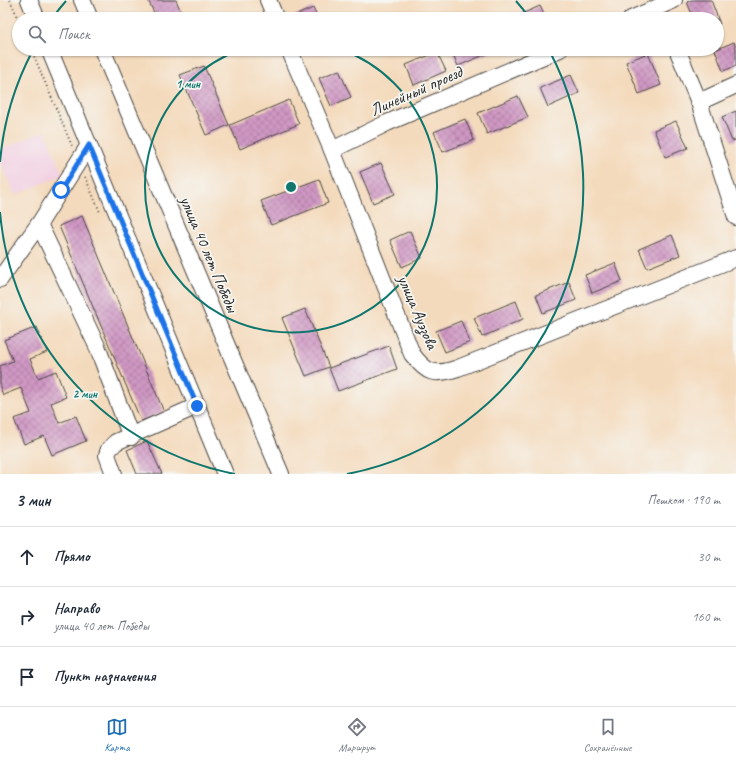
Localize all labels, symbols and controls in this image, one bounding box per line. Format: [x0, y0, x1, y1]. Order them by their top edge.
search box [12, 12, 724, 56]
icon: search [26, 23, 48, 45]
text: Поиск [58, 25, 90, 44]
street label: Линейный проезд [367, 61, 467, 121]
text: 1 мин [176, 76, 201, 92]
centre of rings [284, 180, 298, 194]
route start [52, 181, 70, 199]
street label: улица 40 лет Победы [175, 192, 244, 317]
street label: улица Ауэзова [392, 271, 443, 354]
text: 2 мин [73, 386, 98, 402]
route end [188, 397, 206, 415]
text: 3 мин [16, 490, 51, 511]
text: Пешком · 190 m [647, 492, 720, 508]
icon: ahead [16, 546, 38, 568]
text: Прямо [54, 547, 90, 566]
text: 30 m [698, 549, 720, 565]
text: Направо [54, 599, 100, 618]
icon: right [16, 606, 38, 628]
text: 160 m [692, 609, 720, 625]
text: улица 40 лет Победы [54, 618, 149, 634]
icon: arrive [16, 666, 38, 688]
text: Пункт назначения [54, 667, 156, 686]
tab: Карта [104, 716, 130, 754]
tab: Маршрут [339, 716, 375, 754]
tab: Сохранённые [584, 716, 632, 754]

